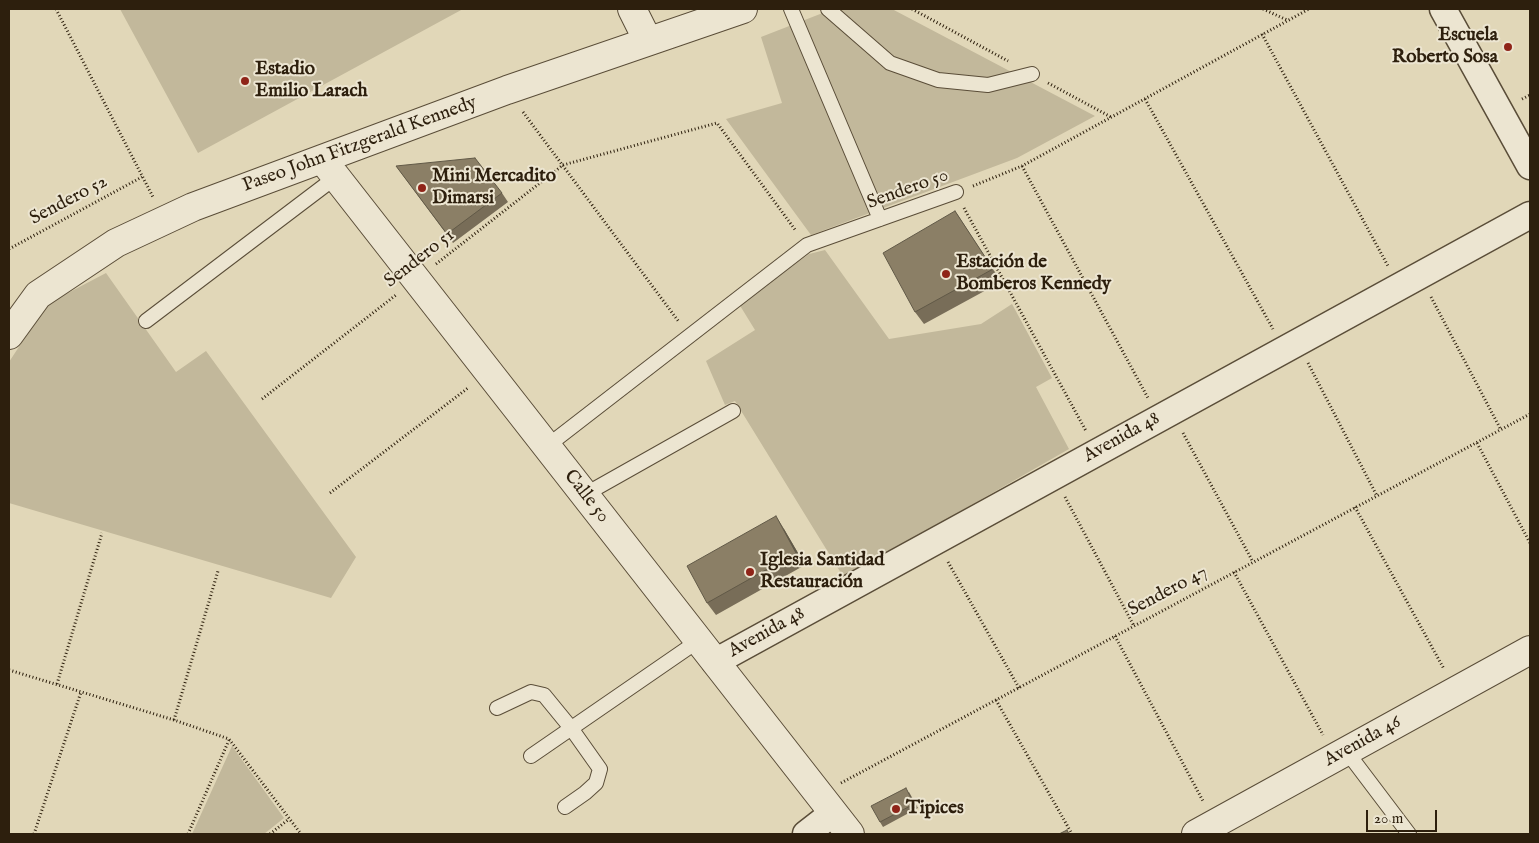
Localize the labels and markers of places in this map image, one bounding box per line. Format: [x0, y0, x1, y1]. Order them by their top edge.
place label: Escuela Roberto Sosa [1392, 25, 1498, 69]
marker: Escuela Roberto Sosa [1502, 41, 1514, 53]
place label: Estadio Emilio Larach [255, 59, 368, 103]
marker: Estadio Emilio Larach [239, 75, 251, 87]
place label: Mini Mercadito Dimarsi [432, 166, 556, 210]
marker: Mini Mercadito Dimarsi [416, 182, 428, 194]
place label: Estación de Bomberos Kennedy [956, 252, 1111, 296]
marker: Estación de Bomberos Kennedy [940, 268, 952, 280]
place label: Iglesia Santidad Restauración [760, 550, 884, 594]
marker: Iglesia Santidad Restauración [744, 566, 756, 578]
place label: Tipices [906, 798, 964, 820]
marker: Tipices [890, 803, 902, 815]

